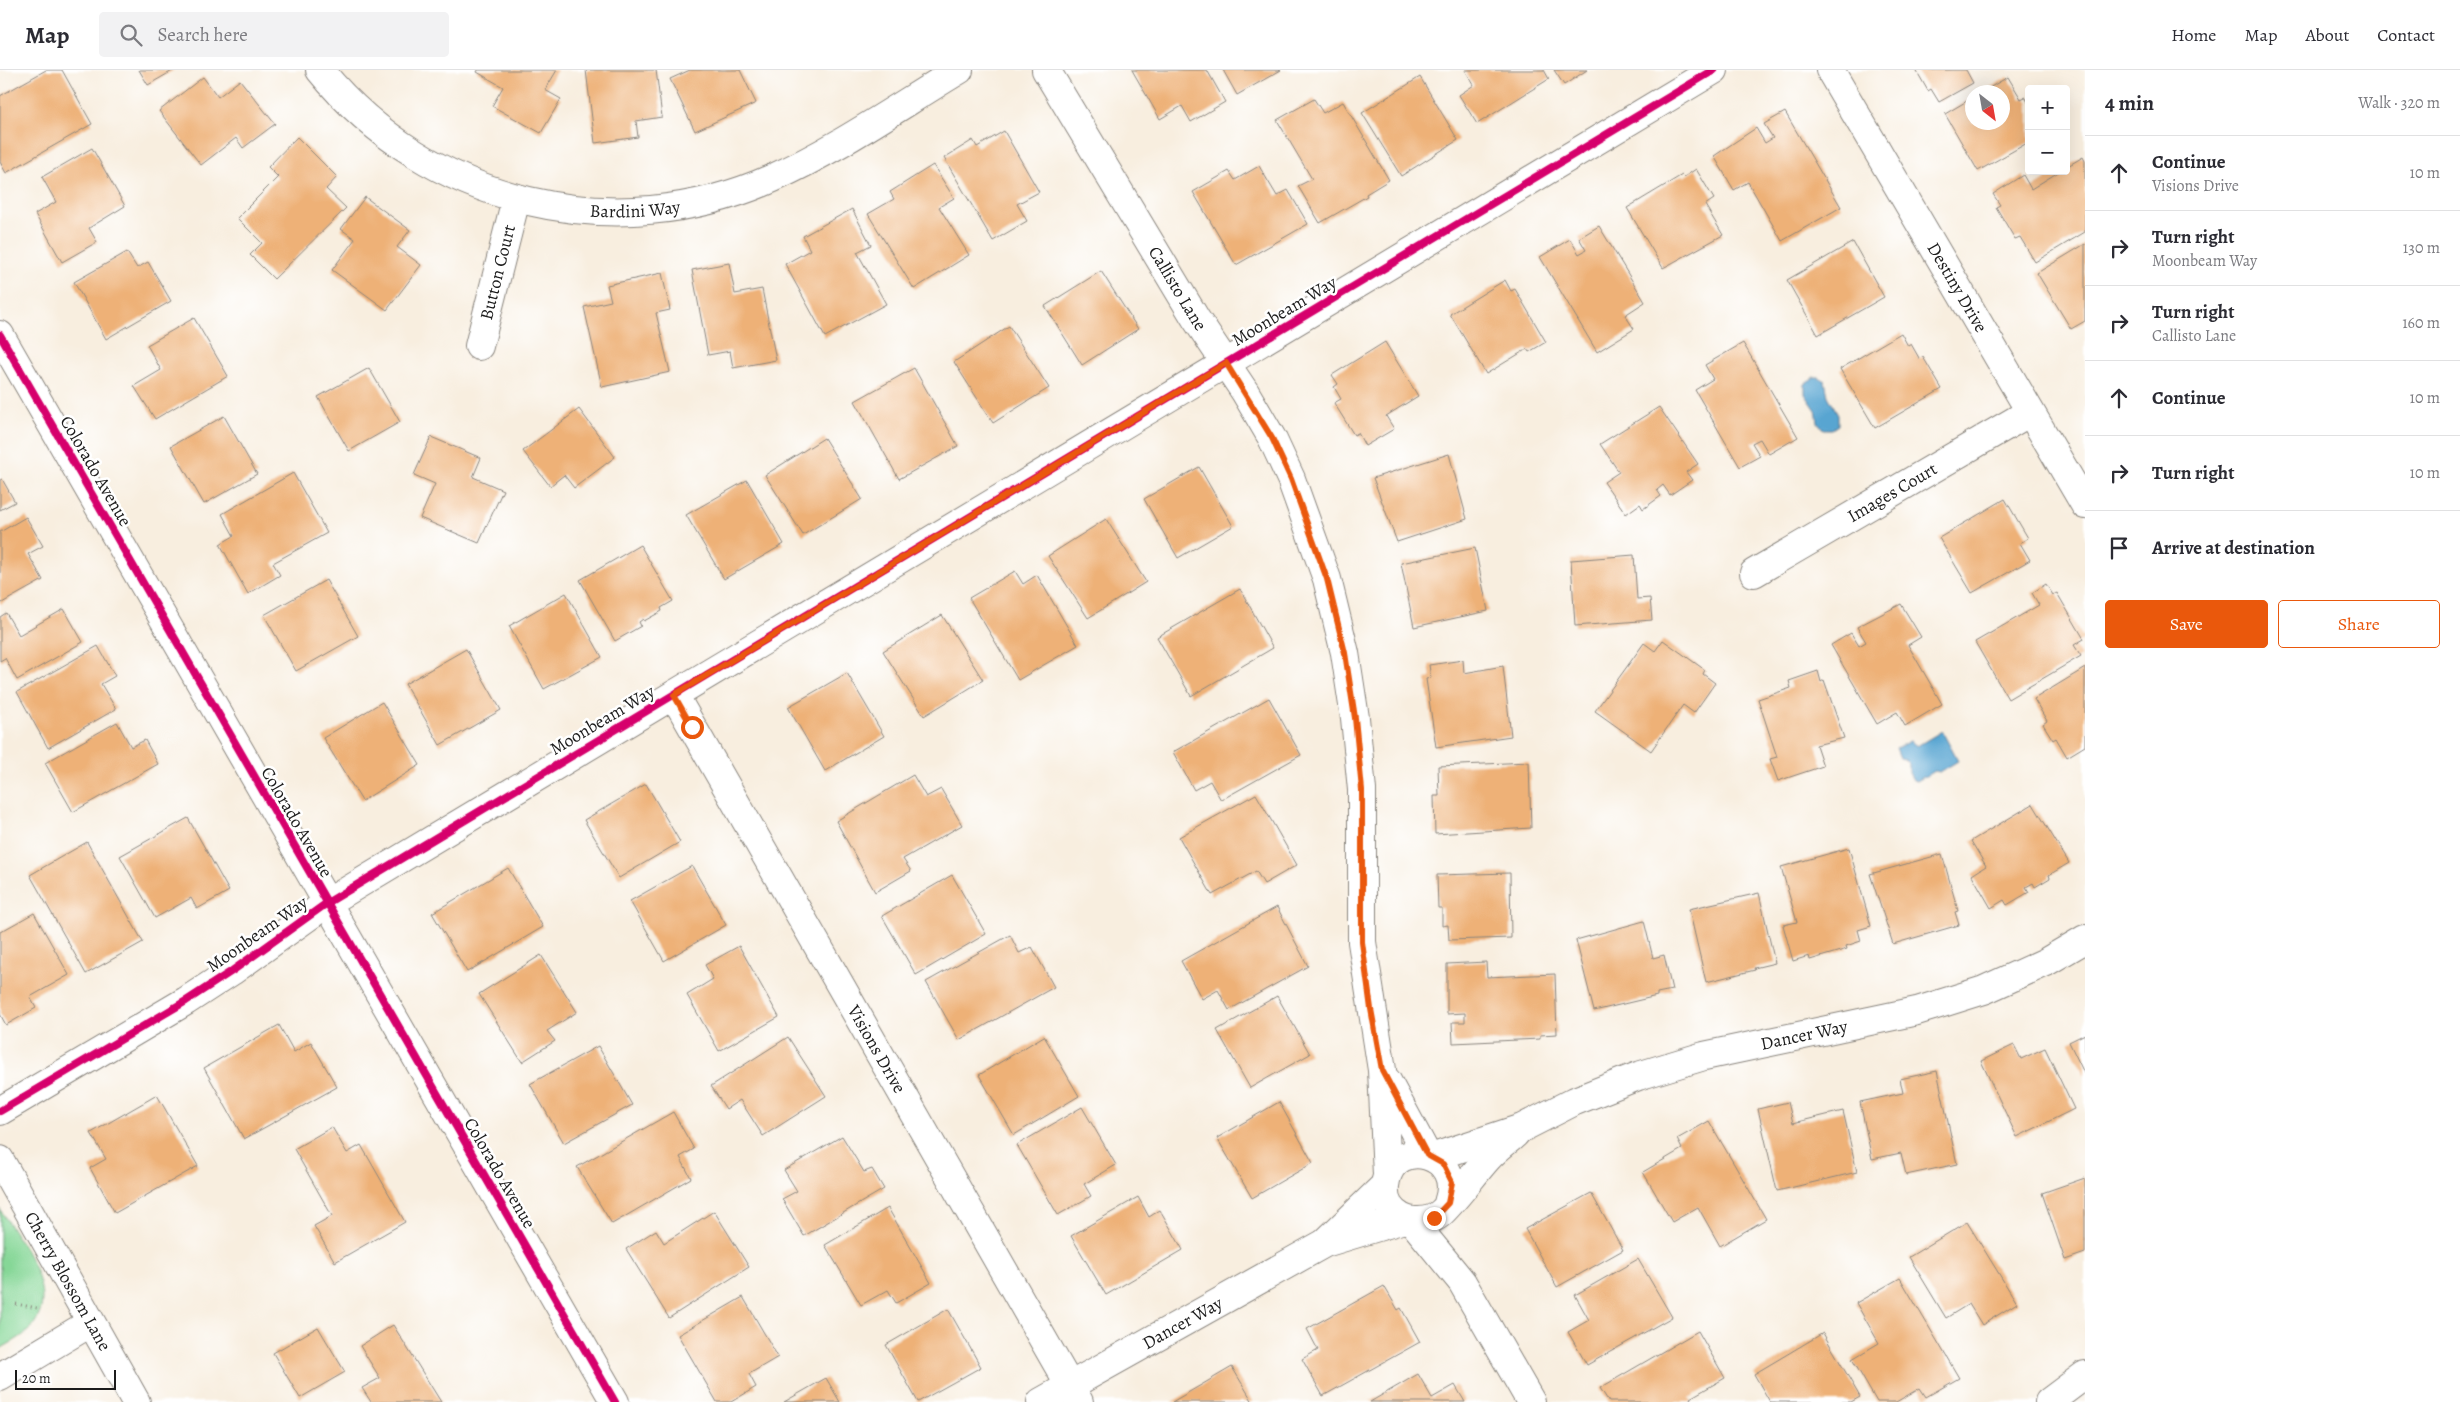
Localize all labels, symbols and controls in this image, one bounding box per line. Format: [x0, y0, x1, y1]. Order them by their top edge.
search box [99, 12, 449, 57]
text: Map [25, 19, 69, 51]
icon: search [117, 21, 145, 49]
text: Search here [157, 22, 248, 48]
text: Home [2171, 23, 2216, 47]
text: Map [2244, 23, 2277, 47]
text: About [2305, 23, 2349, 47]
text: Contact [2377, 23, 2435, 47]
north arrow [1965, 85, 2010, 130]
map controls [2025, 85, 2070, 175]
button: + [2025, 85, 2070, 130]
text: 4 min [2105, 89, 2154, 117]
text: Walk · 320 m [2358, 92, 2440, 114]
button: − [2025, 130, 2070, 175]
text: Continue [2152, 149, 2226, 175]
icon: ahead [2105, 159, 2133, 187]
text: 10 m [2410, 162, 2440, 184]
text: Visions Drive [2152, 175, 2239, 197]
street label: Bardini Way [589, 194, 683, 223]
street label: Button Court [474, 222, 521, 322]
text: Turn right [2152, 224, 2234, 250]
icon: right [2105, 234, 2133, 262]
text: 130 m [2403, 237, 2440, 259]
street label: Destiny Drive [1922, 238, 1993, 337]
street label: Callisto Lane [1143, 242, 1212, 335]
text: Moonbeam Way [2152, 250, 2257, 272]
street label: Moonbeam Way [1227, 270, 1342, 352]
text: Turn right [2152, 299, 2234, 325]
icon: right [2105, 309, 2133, 337]
text: 160 m [2402, 312, 2440, 334]
text: Callisto Lane [2152, 325, 2236, 347]
icon: ahead [2105, 384, 2133, 412]
text: Continue [2152, 385, 2226, 411]
text: 10 m [2410, 387, 2440, 409]
street label: Colorado Avenue [55, 411, 137, 531]
street label: Images Court [1843, 457, 1942, 528]
icon: right [2105, 459, 2133, 487]
text: Turn right [2152, 460, 2234, 486]
text: 10 m [2410, 462, 2440, 484]
icon: arrive [2105, 534, 2133, 562]
text: Arrive at destination [2152, 535, 2315, 561]
button: Save [2105, 600, 2268, 648]
button: Share [2278, 600, 2440, 648]
street label: Moonbeam Way [545, 679, 660, 761]
route start [681, 716, 704, 739]
street label: Colorado Avenue [256, 762, 338, 882]
street label: Moonbeam Way [202, 890, 313, 978]
street label: Visions Drive [842, 1000, 912, 1097]
street label: Dancer Way [1758, 1014, 1851, 1056]
street label: Colorado Avenue [459, 1113, 541, 1233]
street label: Cherry Blossom Lane [19, 1207, 117, 1355]
route end [1423, 1207, 1446, 1230]
street label: Dancer Way [1138, 1290, 1228, 1355]
scale bar [15, 1367, 116, 1390]
text: 20 m [22, 1369, 51, 1388]

